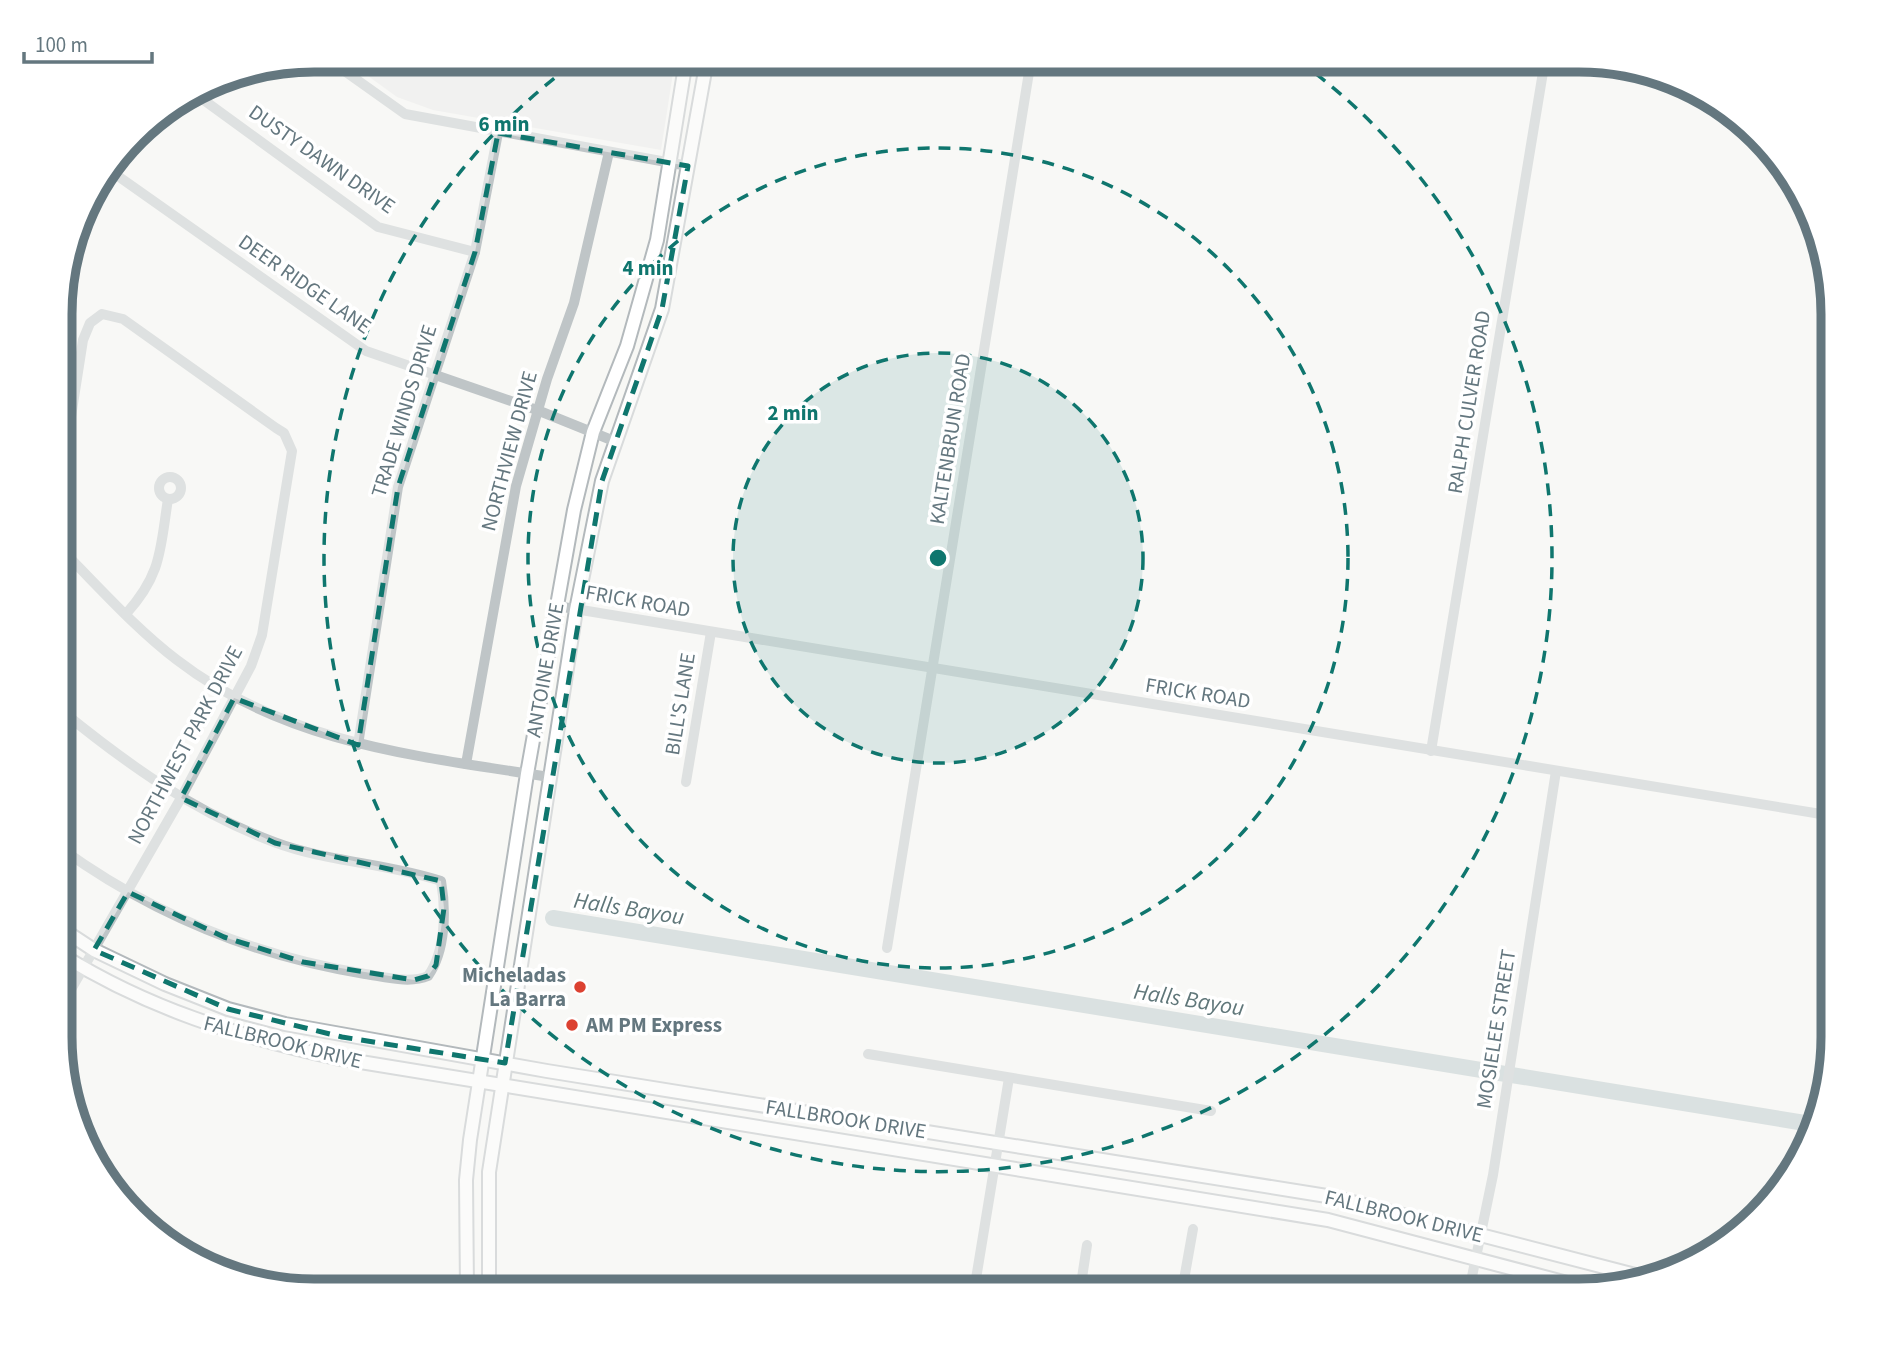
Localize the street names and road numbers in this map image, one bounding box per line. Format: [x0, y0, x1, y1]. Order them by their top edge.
street label: DUSTY DAWN DRIVE [243, 97, 401, 221]
street label: DEER RIDGE LANE [232, 227, 378, 341]
street label: RALPH CULVER ROAD [1440, 308, 1498, 496]
street label: TRADE WINDS DRIVE [363, 321, 445, 501]
street label: KALTENBRUN ROAD [922, 351, 978, 527]
street label: NORTHVIEW DRIVE [473, 368, 545, 534]
street label: FRICK ROAD [583, 577, 693, 625]
street label: ANTOINE DRIVE [518, 600, 572, 740]
street label: NORTHWEST PARK DRIVE [120, 640, 250, 850]
street label: BILL'S LANE [657, 651, 703, 757]
street label: FRICK ROAD [1143, 670, 1253, 716]
street label: MOSIELEE STREET [1469, 947, 1523, 1111]
street label: FALLBROOK DRIVE [201, 1008, 365, 1076]
street label: FALLBROOK DRIVE [764, 1091, 928, 1147]
street label: FALLBROOK DRIVE [1322, 1182, 1486, 1250]

